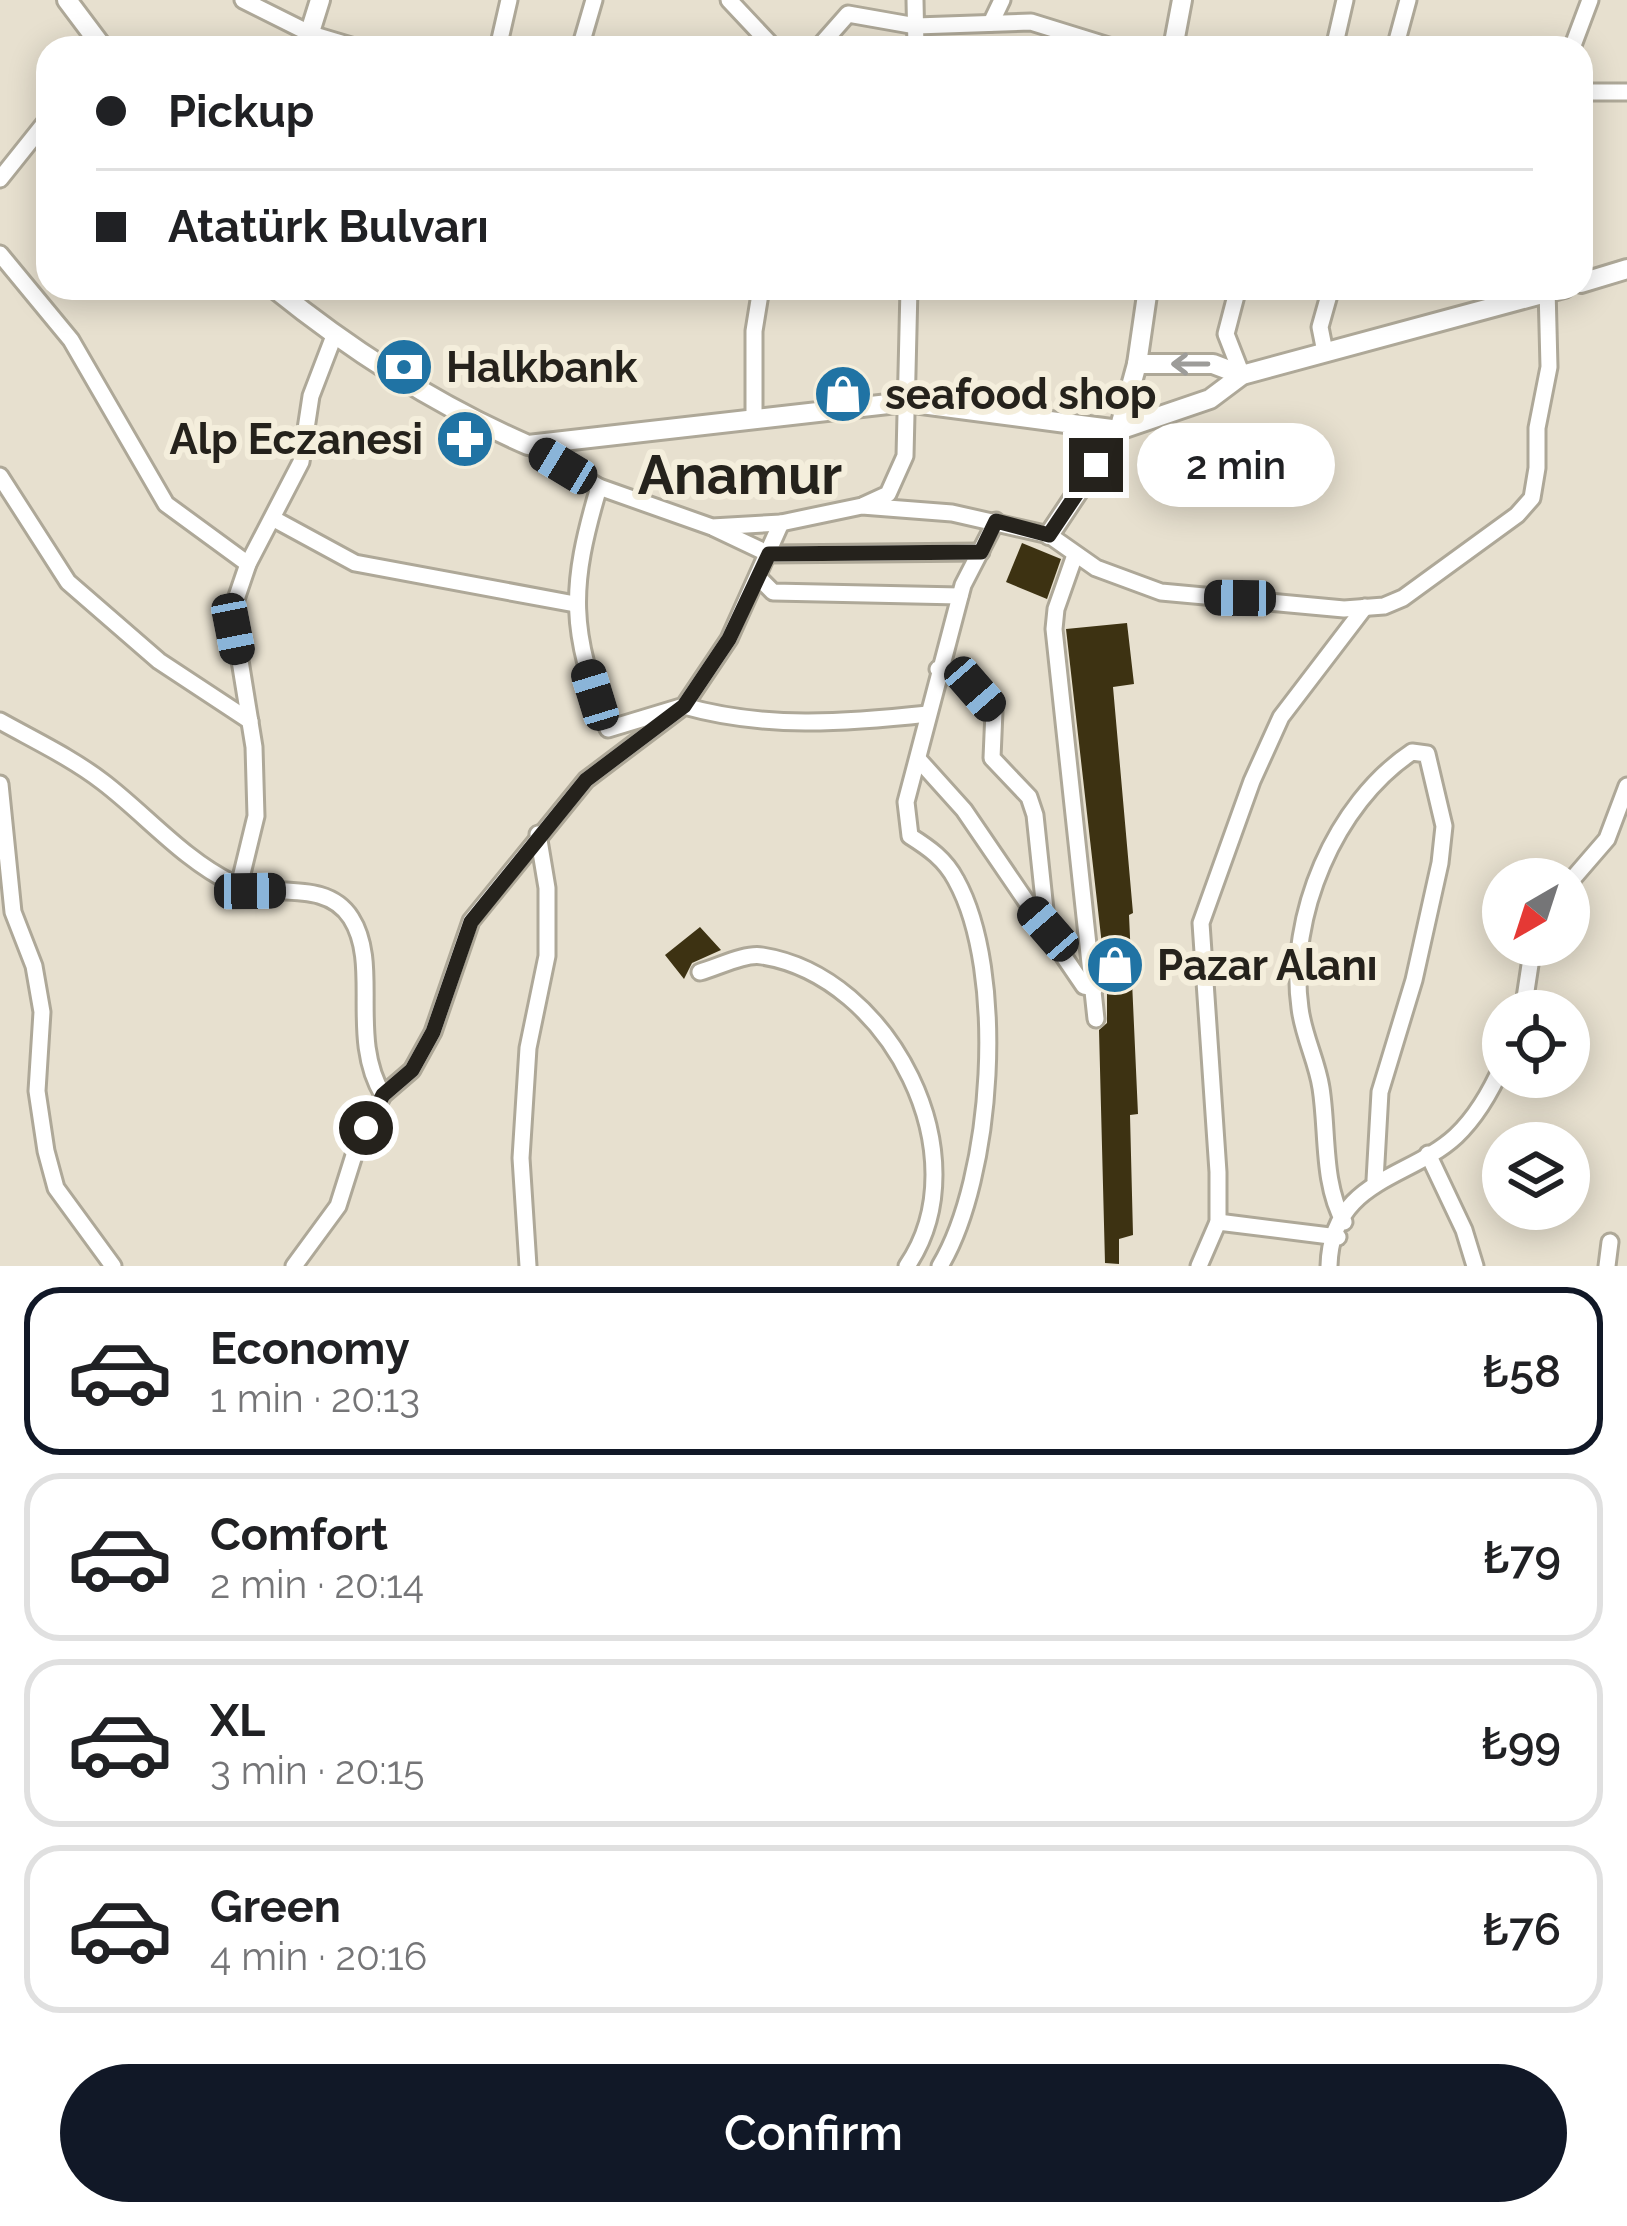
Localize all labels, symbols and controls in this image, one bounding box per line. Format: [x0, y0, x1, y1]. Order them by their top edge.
text: Pickup [168, 85, 314, 138]
text: Atatürk Bulvarı [168, 200, 489, 253]
bank icon: Halkbank [373, 336, 435, 398]
place label: Halkbank [446, 343, 638, 392]
one-way arrow [1171, 353, 1210, 375]
shop icon: seafood shop [812, 363, 874, 425]
place label: seafood shop [885, 370, 1156, 419]
pharmacy icon: Alp Eczanesi [434, 408, 496, 470]
place label: Alp Eczanesi [170, 415, 423, 464]
callout: 2 min [1138, 423, 1336, 507]
car [523, 432, 603, 500]
route end [1069, 438, 1123, 492]
text: 2 min [1186, 442, 1286, 488]
district label: Anamur [638, 443, 842, 507]
car [1204, 579, 1276, 617]
car [208, 590, 258, 668]
car [938, 650, 1012, 728]
car [567, 655, 623, 735]
north arrow [1482, 858, 1590, 966]
map controls [1482, 858, 1590, 1230]
car [214, 872, 286, 910]
car [1011, 890, 1085, 968]
shop icon: Pazar Alanı [1084, 934, 1146, 996]
place label: Pazar Alanı [1157, 941, 1378, 990]
button: locate [1482, 990, 1590, 1098]
route start [339, 1101, 393, 1155]
button: layers [1482, 1122, 1590, 1230]
icon: car [66, 1317, 174, 1425]
text: Economy [210, 1322, 410, 1375]
text: ₺58 [1483, 1345, 1561, 1398]
text: 1 min · 20:13 [210, 1375, 420, 1421]
icon: car [66, 1503, 174, 1611]
text: Comfort [210, 1508, 388, 1561]
text: ₺79 [1483, 1531, 1561, 1584]
text: 2 min · 20:14 [210, 1561, 424, 1607]
icon: car [66, 1689, 174, 1797]
text: XL [210, 1694, 265, 1747]
text: ₺99 [1481, 1717, 1561, 1770]
text: 3 min · 20:15 [210, 1747, 425, 1793]
icon: car [66, 1875, 174, 1983]
text: Green [210, 1880, 341, 1933]
text: ₺76 [1482, 1903, 1561, 1956]
text: 4 min · 20:16 [210, 1933, 427, 1979]
button: Confirm [60, 2064, 1567, 2202]

